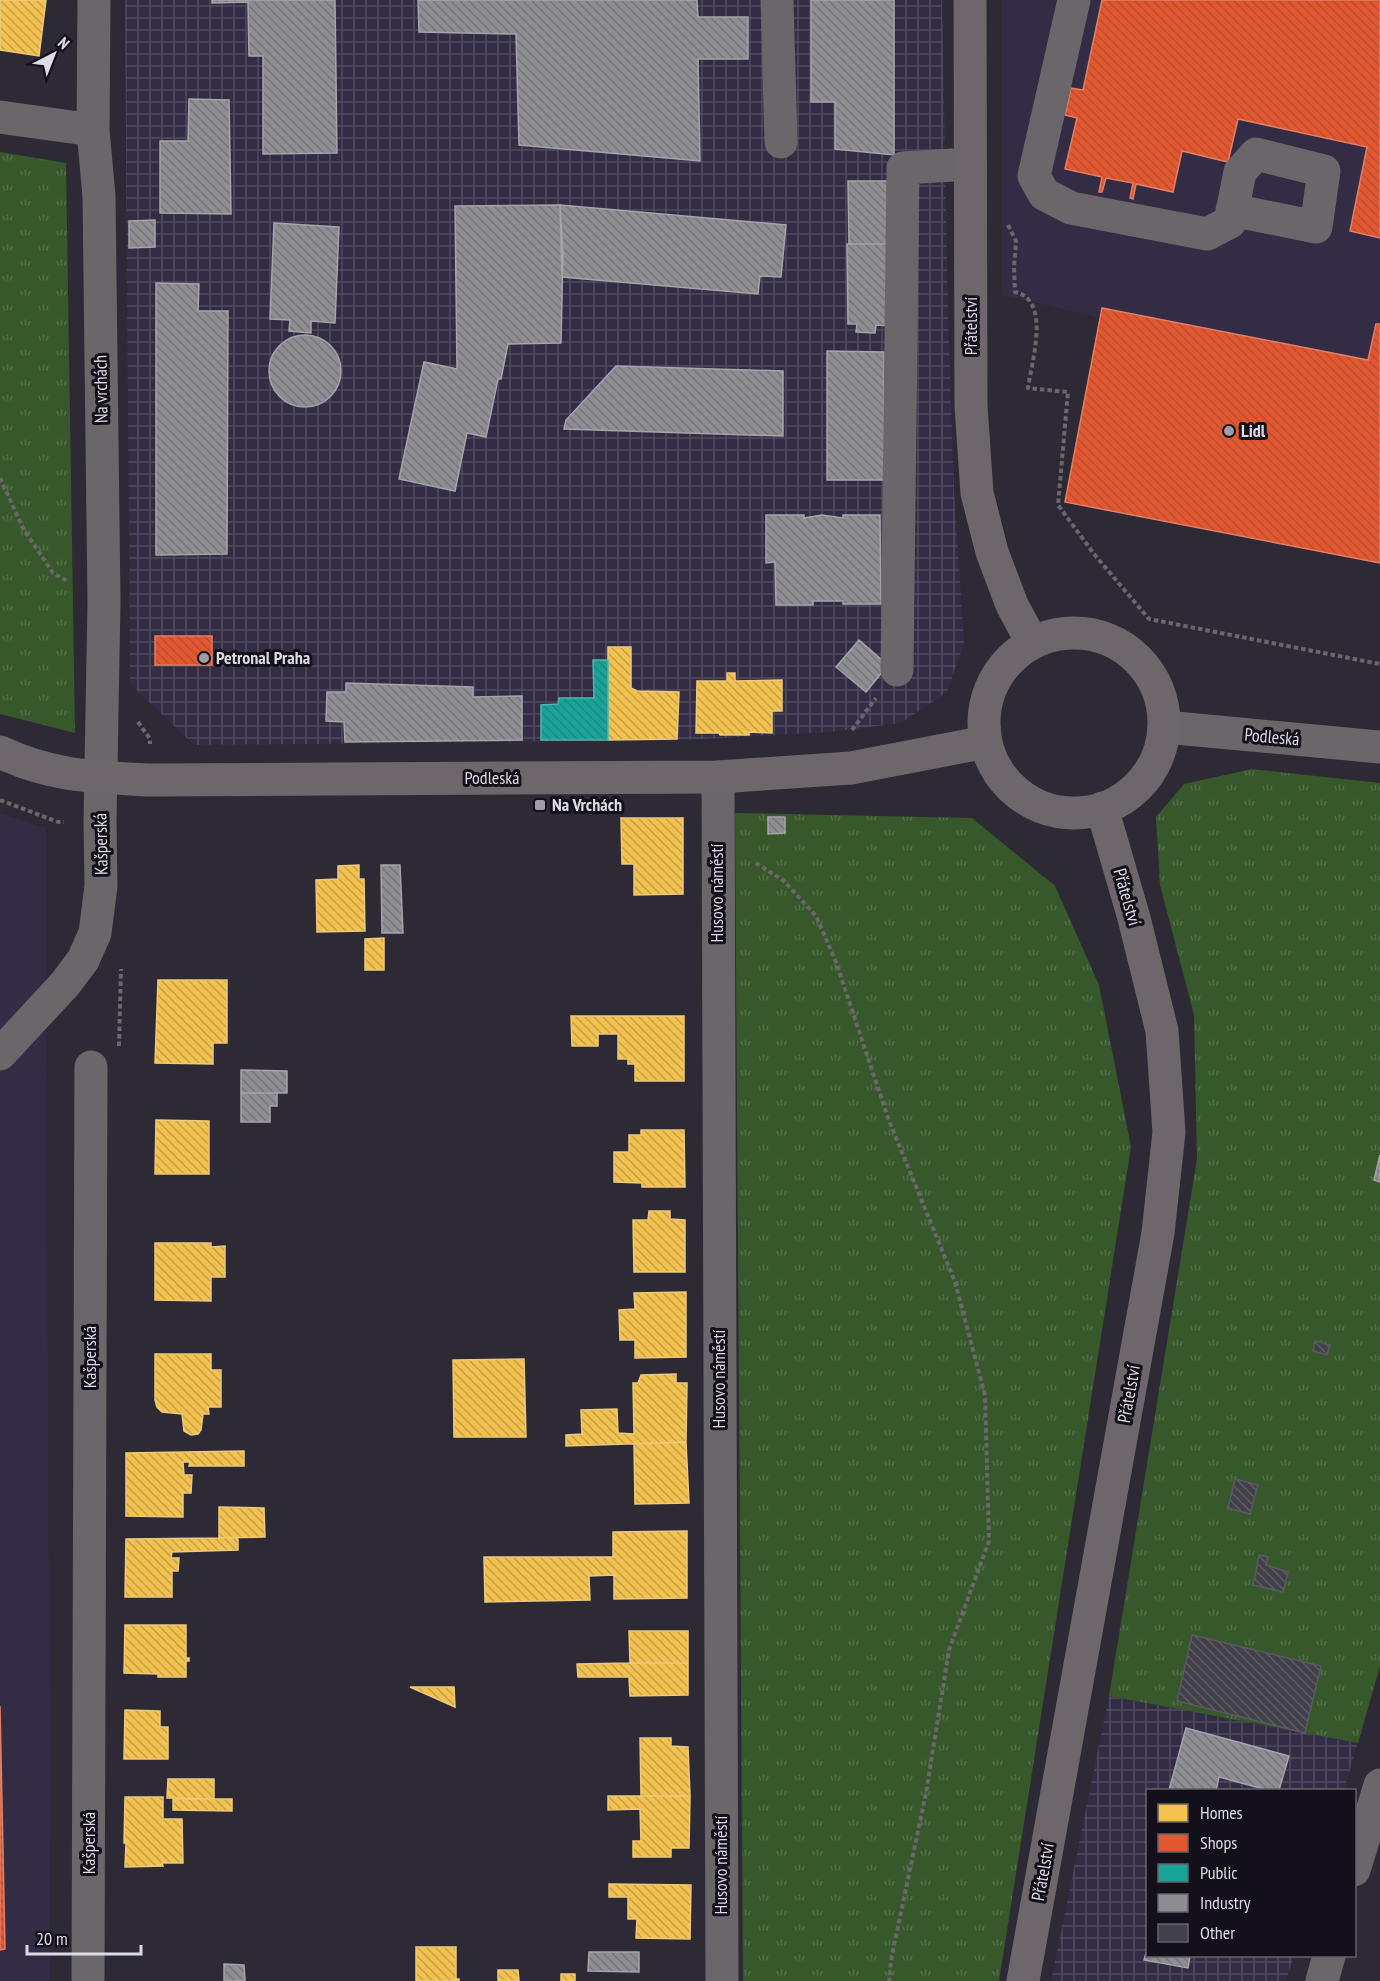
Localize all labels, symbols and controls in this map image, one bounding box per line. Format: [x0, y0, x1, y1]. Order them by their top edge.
north arrow [24, 24, 84, 84]
text: N [54, 33, 74, 53]
street label: Přátelství [959, 297, 982, 355]
street label: Na vrchách [88, 355, 113, 423]
place label: Lidl [1241, 419, 1266, 442]
marker: Lidl [1222, 424, 1236, 438]
place label: Petronal Praha [216, 646, 310, 669]
marker: Petronal Praha [197, 651, 211, 665]
street label: Podleská [1244, 723, 1300, 750]
street label: Podleská [464, 766, 520, 789]
place label: Na Vrchách [552, 793, 622, 816]
marker: Na Vrchách [533, 798, 547, 812]
street label: Kašperská [88, 813, 113, 875]
street label: Husovo náměstí [705, 843, 728, 942]
street label: Přátelství [1108, 866, 1147, 928]
street label: Kašperská [78, 1326, 101, 1388]
street label: Husovo náměstí [707, 1329, 730, 1428]
street label: Přátelství [1112, 1363, 1145, 1425]
legend [1146, 1789, 1356, 1957]
text: Homes [1200, 1801, 1243, 1824]
street label: Kašperská [77, 1812, 100, 1874]
street label: Husovo náměstí [709, 1815, 732, 1914]
text: Shops [1200, 1831, 1237, 1854]
street label: Přátelství [1026, 1841, 1059, 1903]
text: Public [1200, 1861, 1238, 1884]
text: Industry [1200, 1891, 1251, 1914]
scale bar [27, 1918, 141, 1956]
text: Other [1200, 1921, 1235, 1944]
text: 20 m [36, 1927, 68, 1950]

